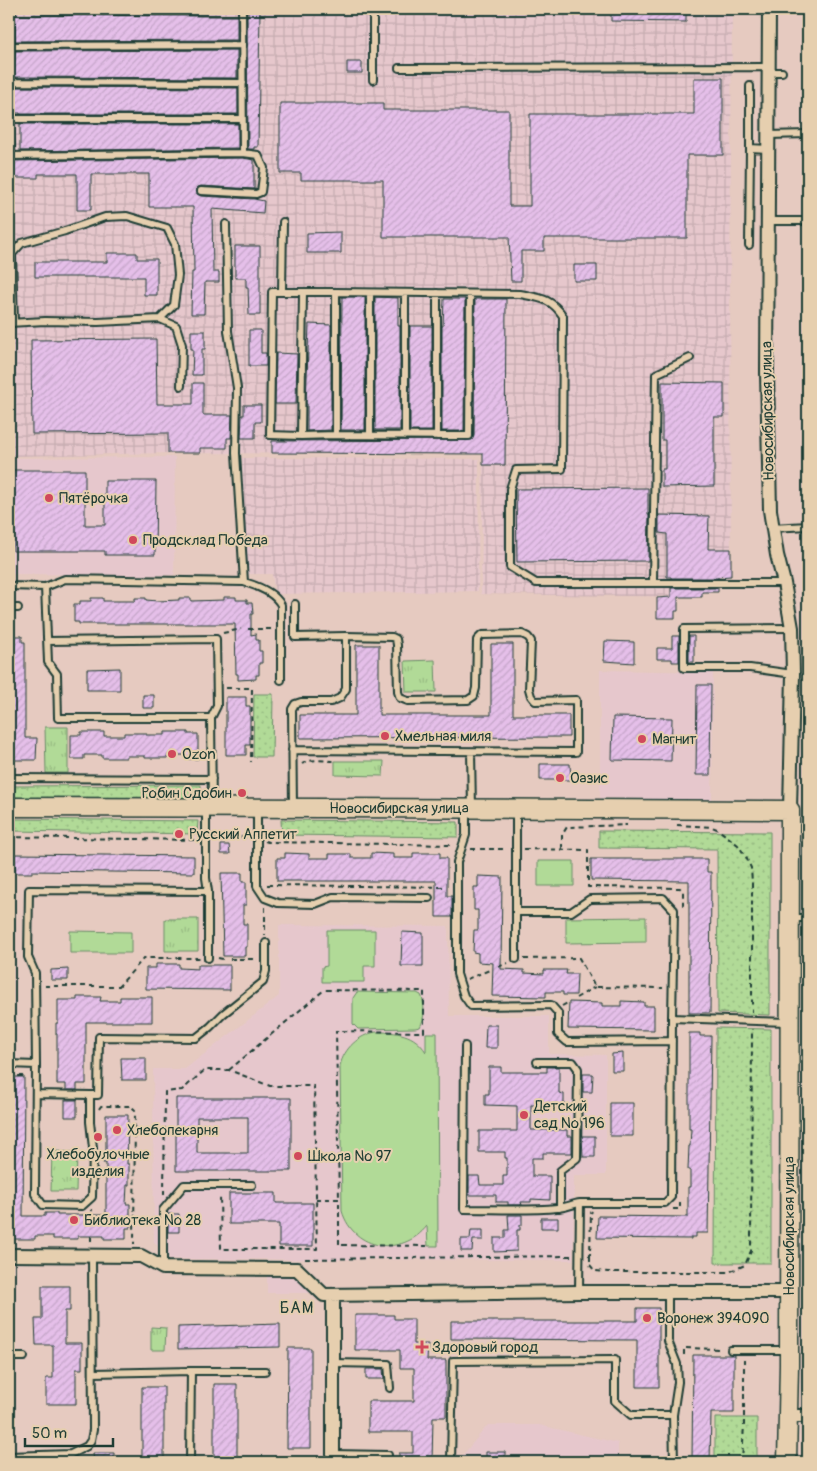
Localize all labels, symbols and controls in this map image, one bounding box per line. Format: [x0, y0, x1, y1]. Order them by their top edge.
street label: Новосибирская улица [757, 341, 779, 481]
place label: Пятёрочка [59, 489, 128, 508]
marker: Пятёрочка [43, 492, 55, 504]
place label: Продсклад Победа [143, 531, 268, 550]
marker: Продсклад Победа [127, 534, 139, 546]
place label: Хмельная миля [395, 727, 491, 746]
marker: Хмельная миля [379, 730, 391, 742]
place label: Магнит [652, 730, 697, 749]
marker: Магнит [636, 733, 648, 745]
place label: Ozon [182, 745, 216, 764]
marker: Ozon [166, 748, 178, 760]
place label: Оазис [570, 769, 608, 788]
marker: Оазис [554, 772, 566, 784]
place label: Робин Сдобин [141, 784, 232, 803]
marker: Робин Сдобин [236, 787, 248, 799]
street label: Новосибирская улица [329, 799, 469, 818]
place label: Русский Аппетит [189, 825, 298, 844]
marker: Русский Аппетит [173, 828, 185, 840]
place label: Детский сад № 196 [533, 1097, 605, 1133]
marker: Детский сад № 196 [518, 1109, 530, 1121]
place label: Хлебопекарня [127, 1121, 218, 1140]
marker: Хлебопекарня [111, 1124, 123, 1136]
marker: Хлебобулочные изделия [92, 1131, 104, 1143]
place label: Хлебобулочные изделия [46, 1145, 150, 1181]
place label: Школа № 97 [308, 1147, 391, 1166]
marker: Школа № 97 [292, 1150, 304, 1162]
street label: Новосибирская улица [780, 1156, 799, 1296]
place label: Библиотека № 28 [84, 1211, 202, 1230]
marker: Библиотека № 28 [68, 1214, 80, 1226]
district label: БАМ [280, 1298, 314, 1318]
place label: Воронеж 394090 [657, 1309, 769, 1328]
marker: Воронеж 394090 [641, 1312, 653, 1324]
place label: Здоровый город [432, 1338, 538, 1357]
marker: Здоровый город [416, 1341, 428, 1353]
scale bar [25, 1416, 112, 1448]
text: 50 m [32, 1424, 67, 1443]

